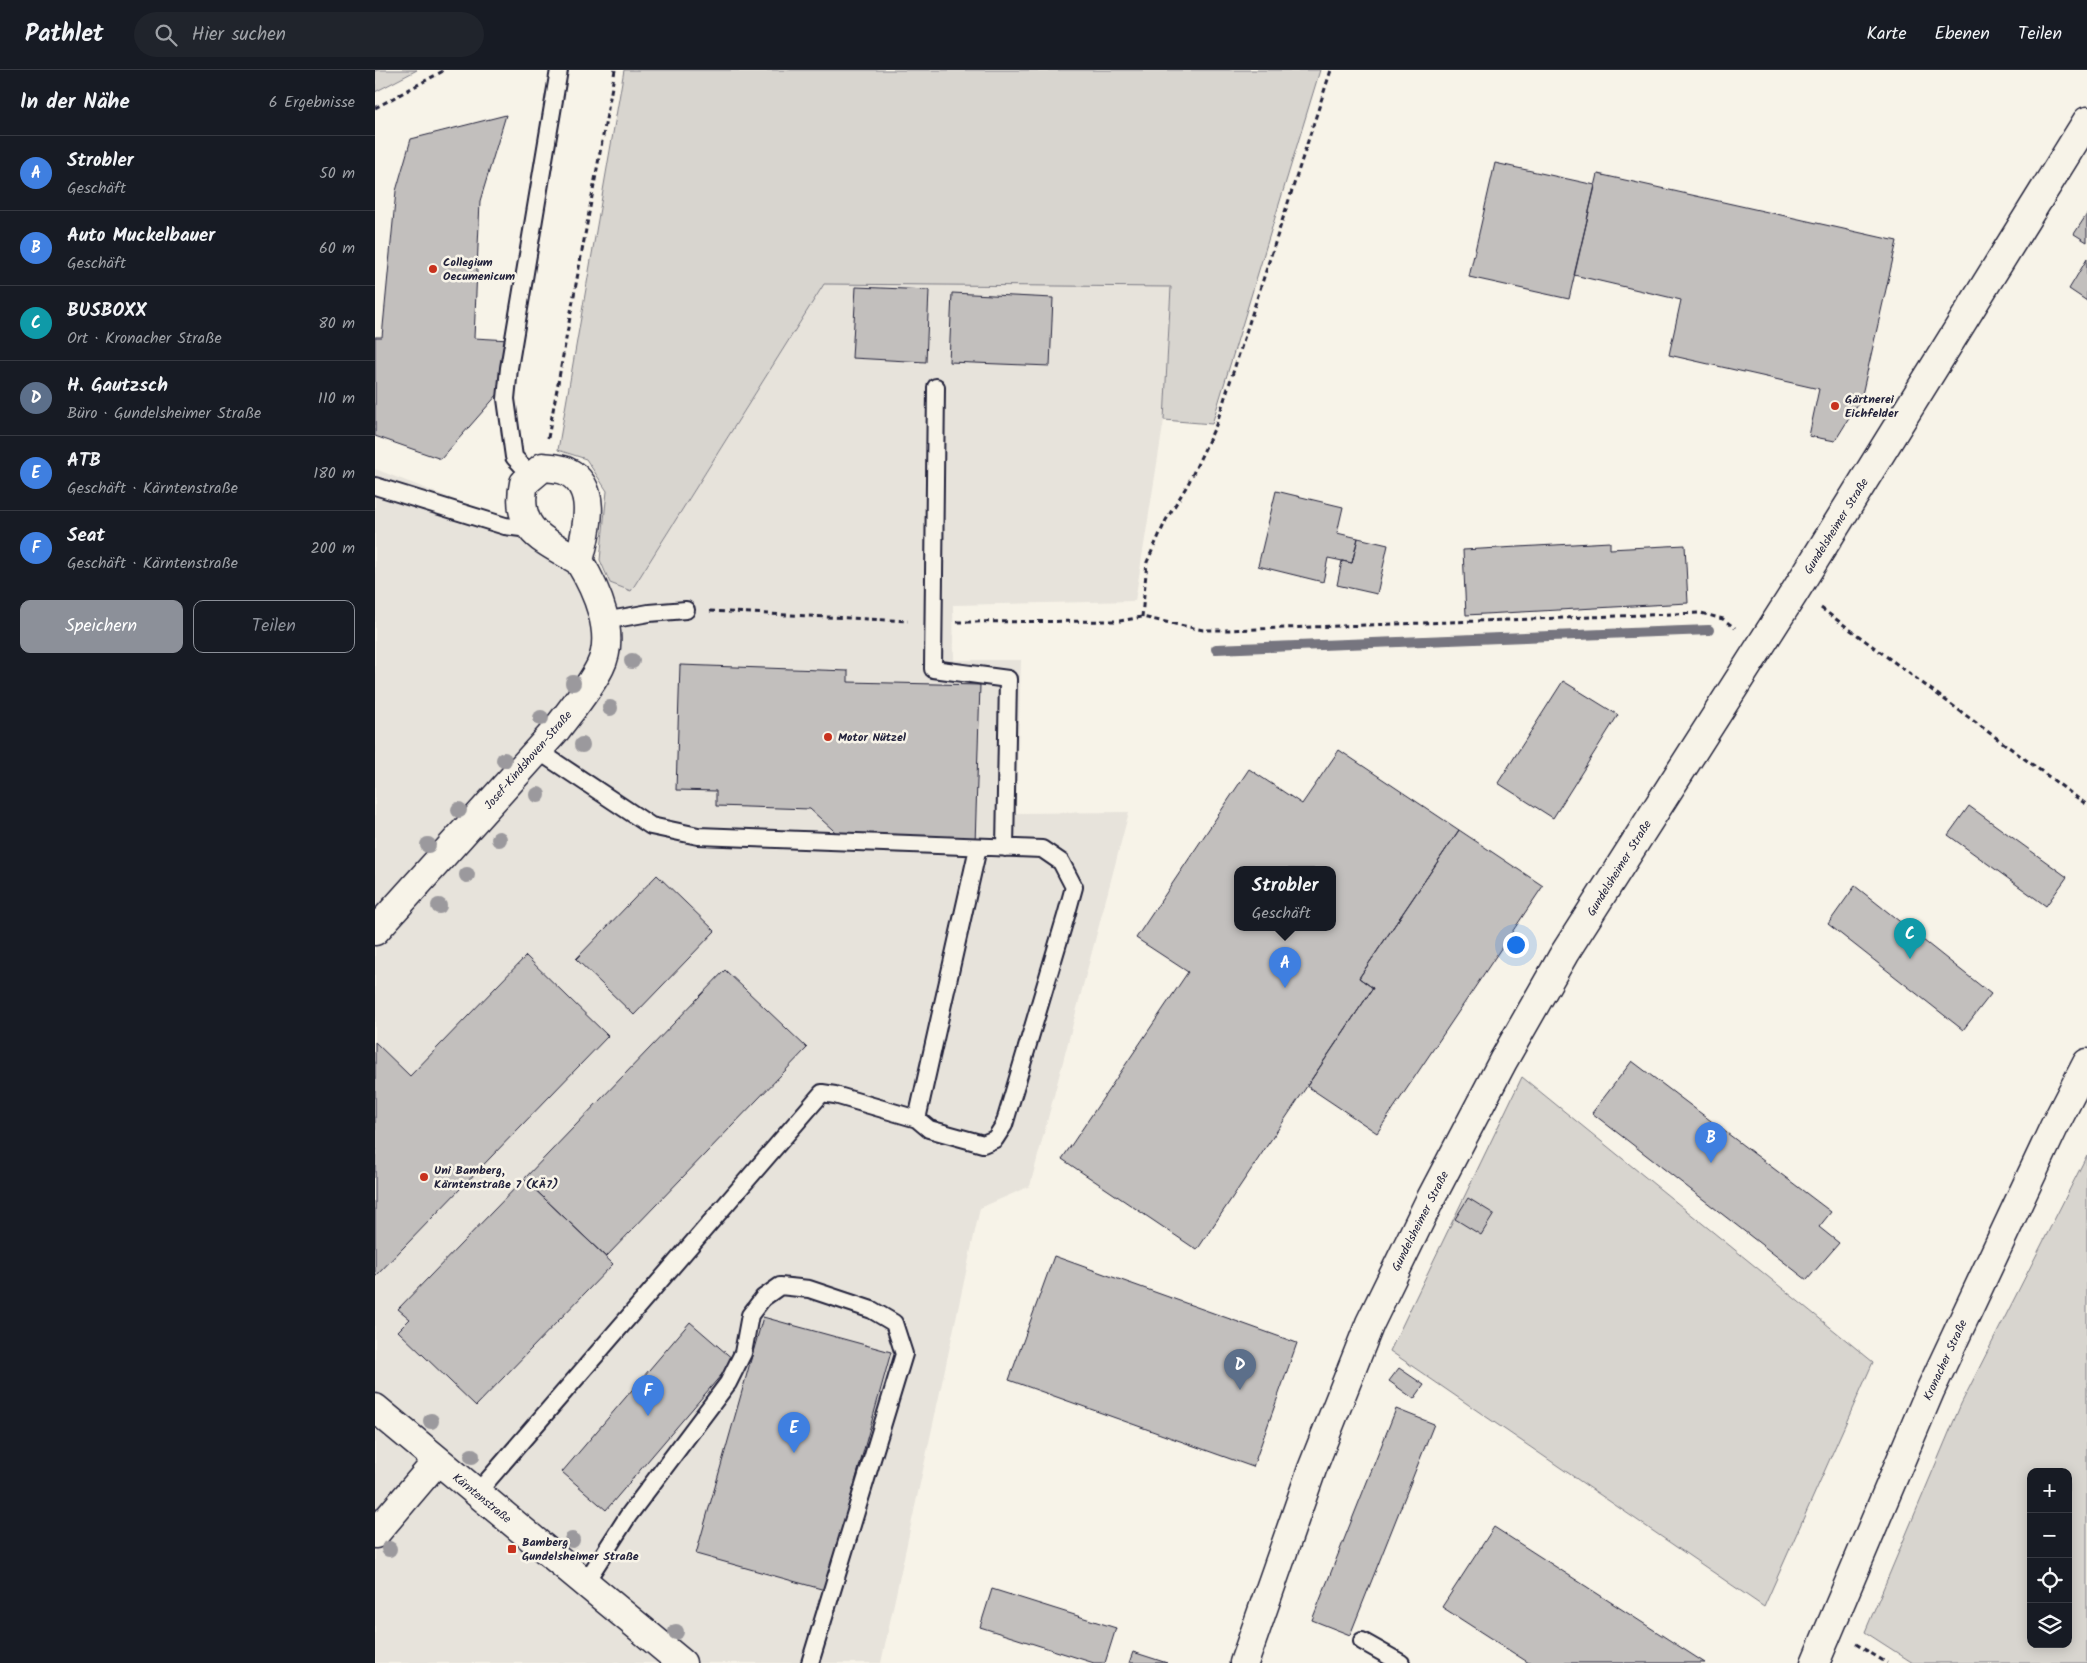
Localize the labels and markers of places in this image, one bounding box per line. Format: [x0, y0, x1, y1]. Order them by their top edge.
place label: Collegium Oecumenicum [443, 253, 515, 286]
marker: Collegium Oecumenicum [427, 263, 439, 275]
place label: Gärtnerei Eichfelder [1845, 390, 1899, 423]
marker: Gärtnerei Eichfelder [1829, 400, 1841, 412]
place label: Motor Nützel [838, 728, 907, 747]
marker: Motor Nützel [822, 731, 834, 743]
pin: C [1894, 918, 1926, 959]
pin: A [1269, 947, 1301, 988]
pin: B [1695, 1122, 1727, 1163]
place label: Uni Bamberg, Kärntenstraße 7 (KÄ7) [434, 1161, 558, 1194]
marker: Uni Bamberg, Kärntenstraße 7 (KÄ7) [418, 1171, 430, 1183]
pin: D [1224, 1349, 1256, 1390]
pin: F [632, 1375, 664, 1416]
pin: E [778, 1412, 810, 1453]
place label: Bamberg Gundelsheimer Straße [522, 1533, 639, 1566]
marker: Bamberg Gundelsheimer Straße [506, 1543, 518, 1555]

